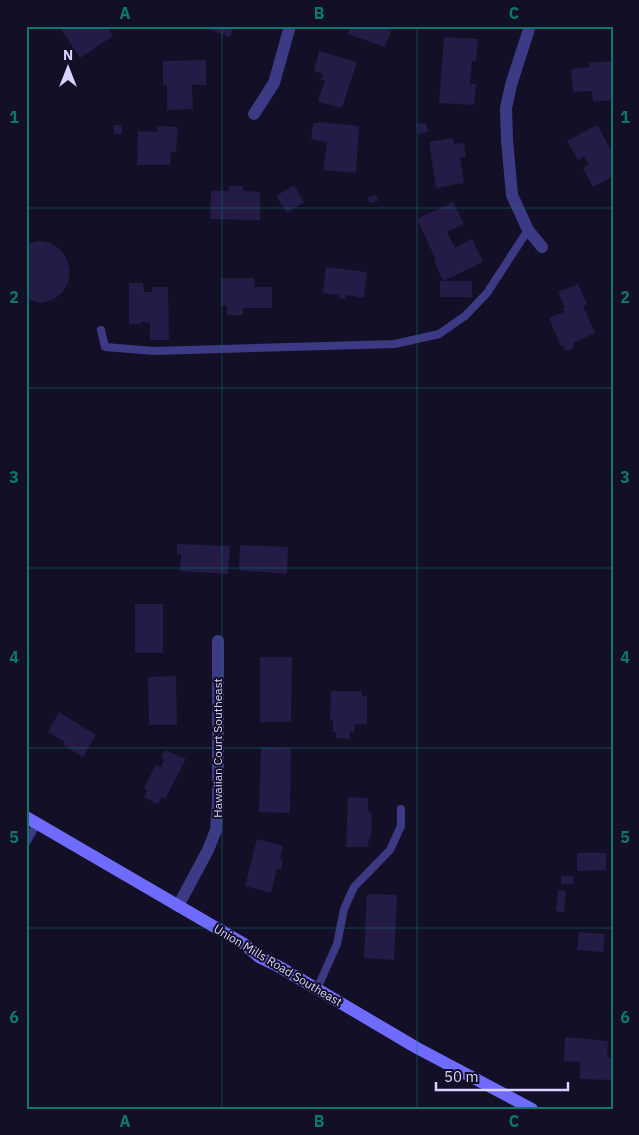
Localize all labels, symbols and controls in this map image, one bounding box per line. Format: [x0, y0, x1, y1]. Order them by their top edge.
text: A [120, 3, 131, 23]
text: B [314, 3, 325, 23]
text: C [509, 3, 519, 23]
north arrow [42, 42, 92, 92]
text: N [63, 46, 73, 64]
text: 1 [9, 107, 19, 127]
text: 1 [620, 107, 630, 127]
text: 2 [9, 287, 19, 307]
text: 2 [620, 287, 630, 307]
text: 3 [9, 467, 19, 487]
text: 3 [620, 467, 630, 487]
text: 4 [9, 647, 19, 667]
text: 4 [620, 647, 630, 667]
street label: Hawaiian Court Southeast [210, 678, 225, 818]
text: 5 [9, 827, 19, 847]
text: 5 [620, 827, 630, 847]
street label: Union Mills Road Southeast [211, 921, 345, 1009]
text: 6 [9, 1007, 19, 1027]
text: 6 [620, 1007, 630, 1027]
scale bar [436, 1060, 569, 1092]
text: 50 m [444, 1067, 479, 1086]
text: A [120, 1111, 131, 1131]
text: B [314, 1111, 325, 1131]
text: C [509, 1111, 519, 1131]

